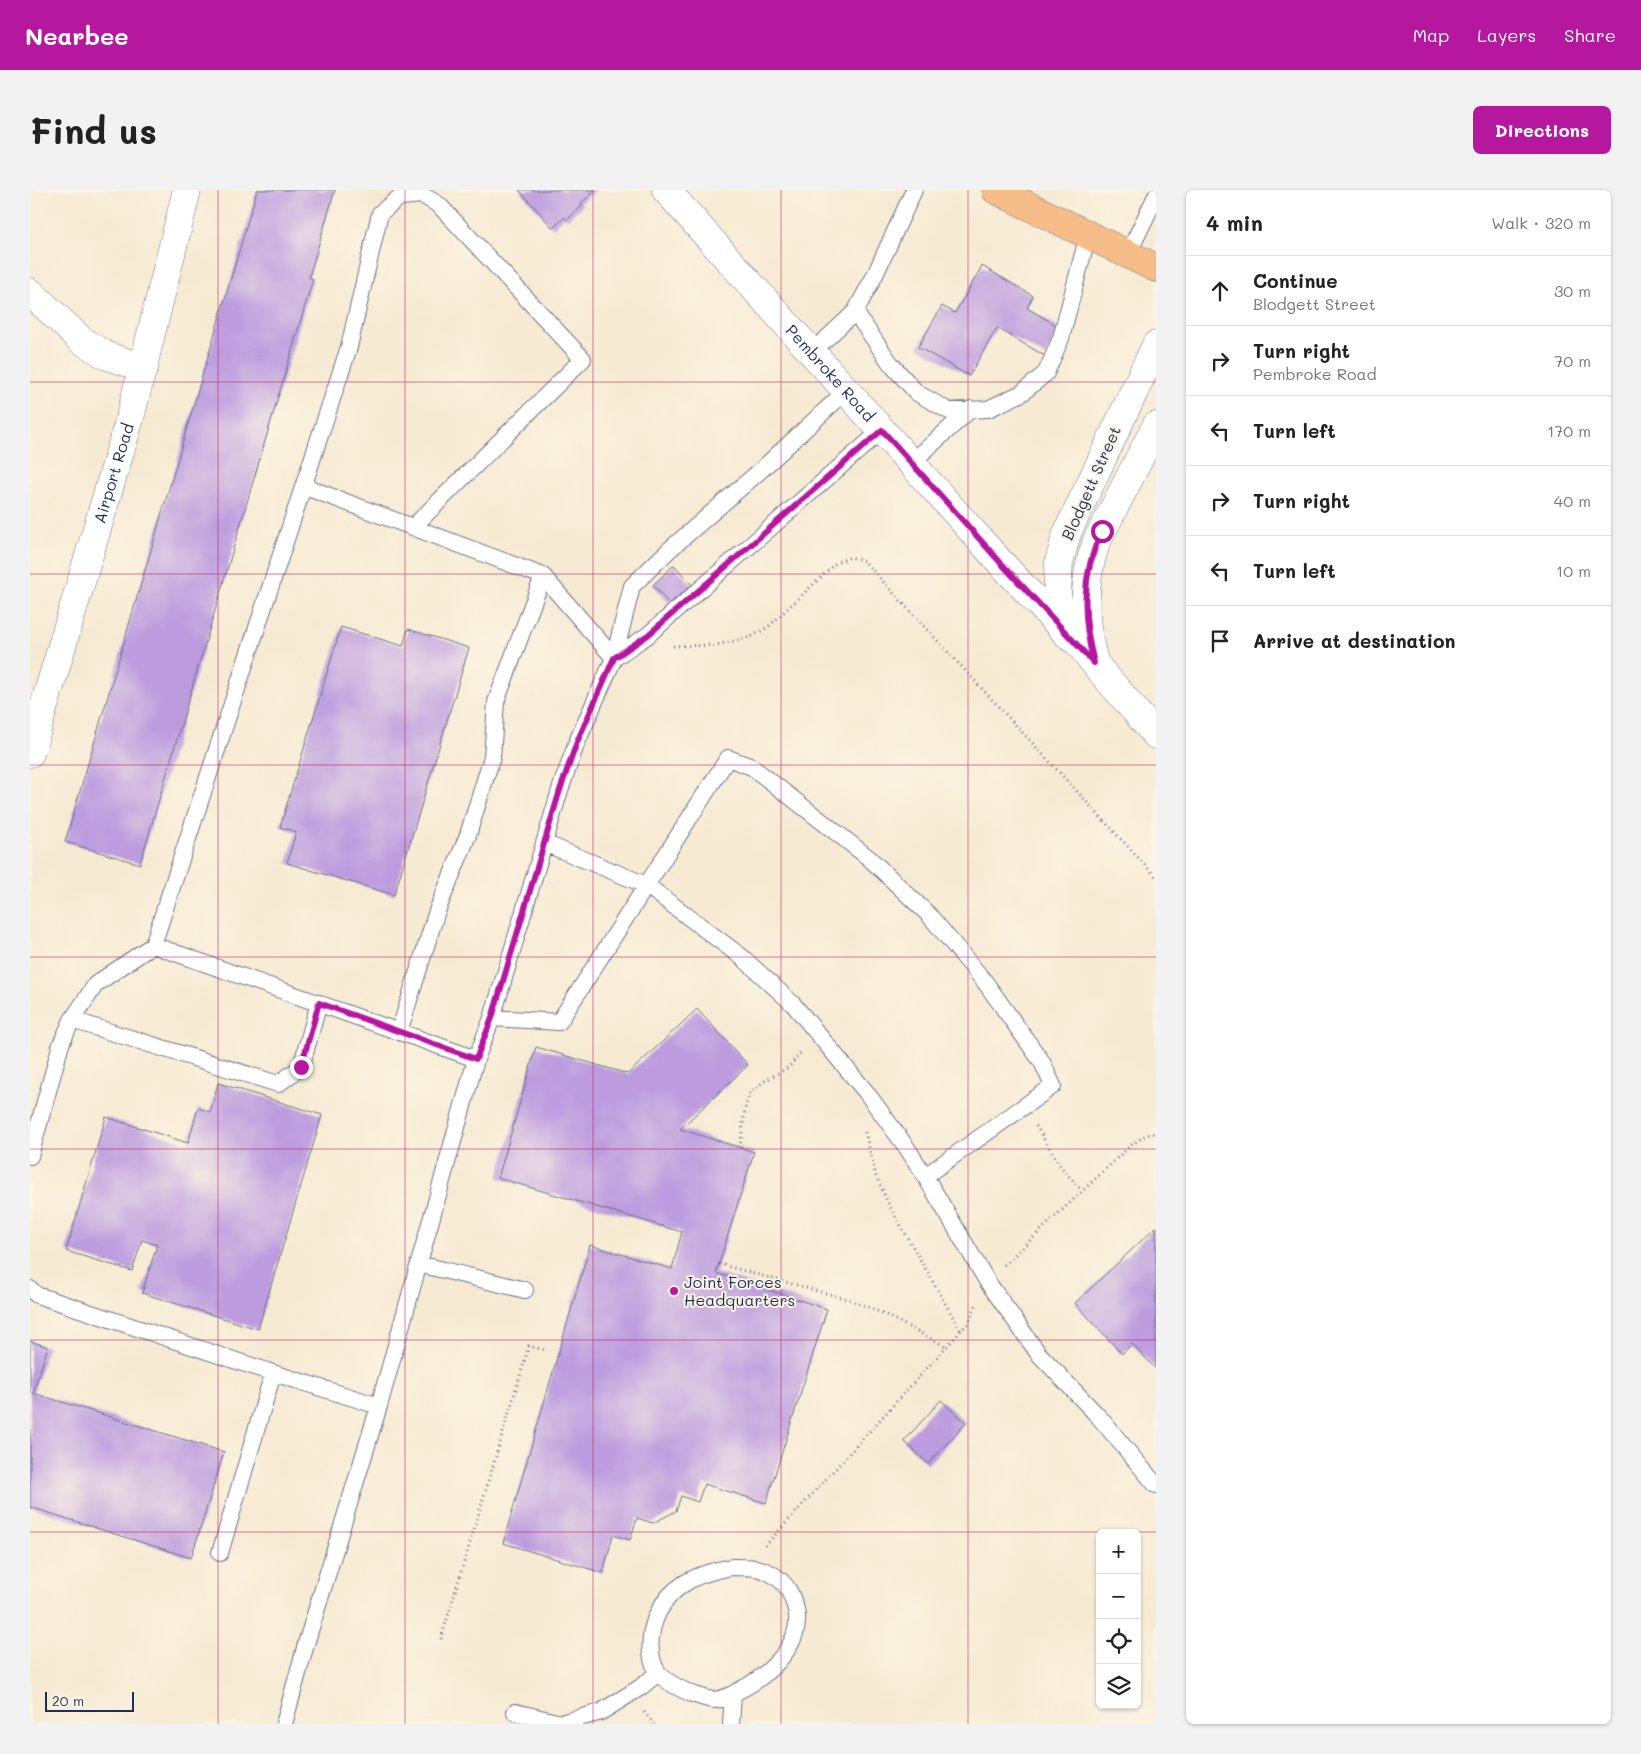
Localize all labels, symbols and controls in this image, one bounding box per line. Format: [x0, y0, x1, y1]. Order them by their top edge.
text: Nearbee [25, 20, 129, 51]
text: Map [1413, 23, 1449, 47]
text: Layers [1477, 23, 1536, 47]
text: Share [1564, 23, 1616, 47]
button: Directions [1473, 106, 1611, 154]
text: Find us [30, 107, 157, 153]
text: 4 min [1206, 209, 1263, 236]
text: Walk · 320 m [1491, 212, 1591, 233]
text: Continue [1253, 268, 1338, 293]
icon: ahead [1206, 277, 1234, 305]
text: 30 m [1554, 280, 1591, 301]
text: Blodgett Street [1253, 293, 1376, 314]
street label: Pembroke Road [782, 320, 880, 426]
text: Turn right [1253, 338, 1350, 363]
icon: right [1206, 347, 1234, 375]
text: 70 m [1554, 350, 1591, 371]
text: Pembroke Road [1253, 363, 1377, 384]
icon: left [1206, 417, 1234, 445]
text: Turn left [1253, 418, 1336, 443]
street label: Airport Road [88, 420, 138, 526]
text: 170 m [1547, 420, 1591, 441]
street label: Blodgett Street [1056, 422, 1125, 543]
icon: right [1206, 487, 1234, 515]
text: Turn right [1253, 488, 1350, 513]
text: 40 m [1554, 490, 1591, 511]
route start [1091, 520, 1114, 543]
icon: left [1206, 557, 1234, 585]
text: Turn left [1253, 558, 1336, 583]
text: 10 m [1556, 560, 1591, 581]
icon: arrive [1206, 627, 1234, 655]
text: Arrive at destination [1253, 628, 1456, 653]
route end [290, 1056, 313, 1079]
place label: Joint Forces Headquarters [684, 1271, 795, 1310]
marker: Joint Forces Headquarters [668, 1285, 680, 1297]
map controls [1096, 1529, 1141, 1709]
button: + [1096, 1529, 1141, 1574]
button: − [1096, 1574, 1141, 1619]
button: locate [1096, 1619, 1141, 1664]
button: layers [1096, 1664, 1141, 1709]
scale bar [45, 1689, 134, 1712]
text: 20 m [52, 1691, 84, 1710]

